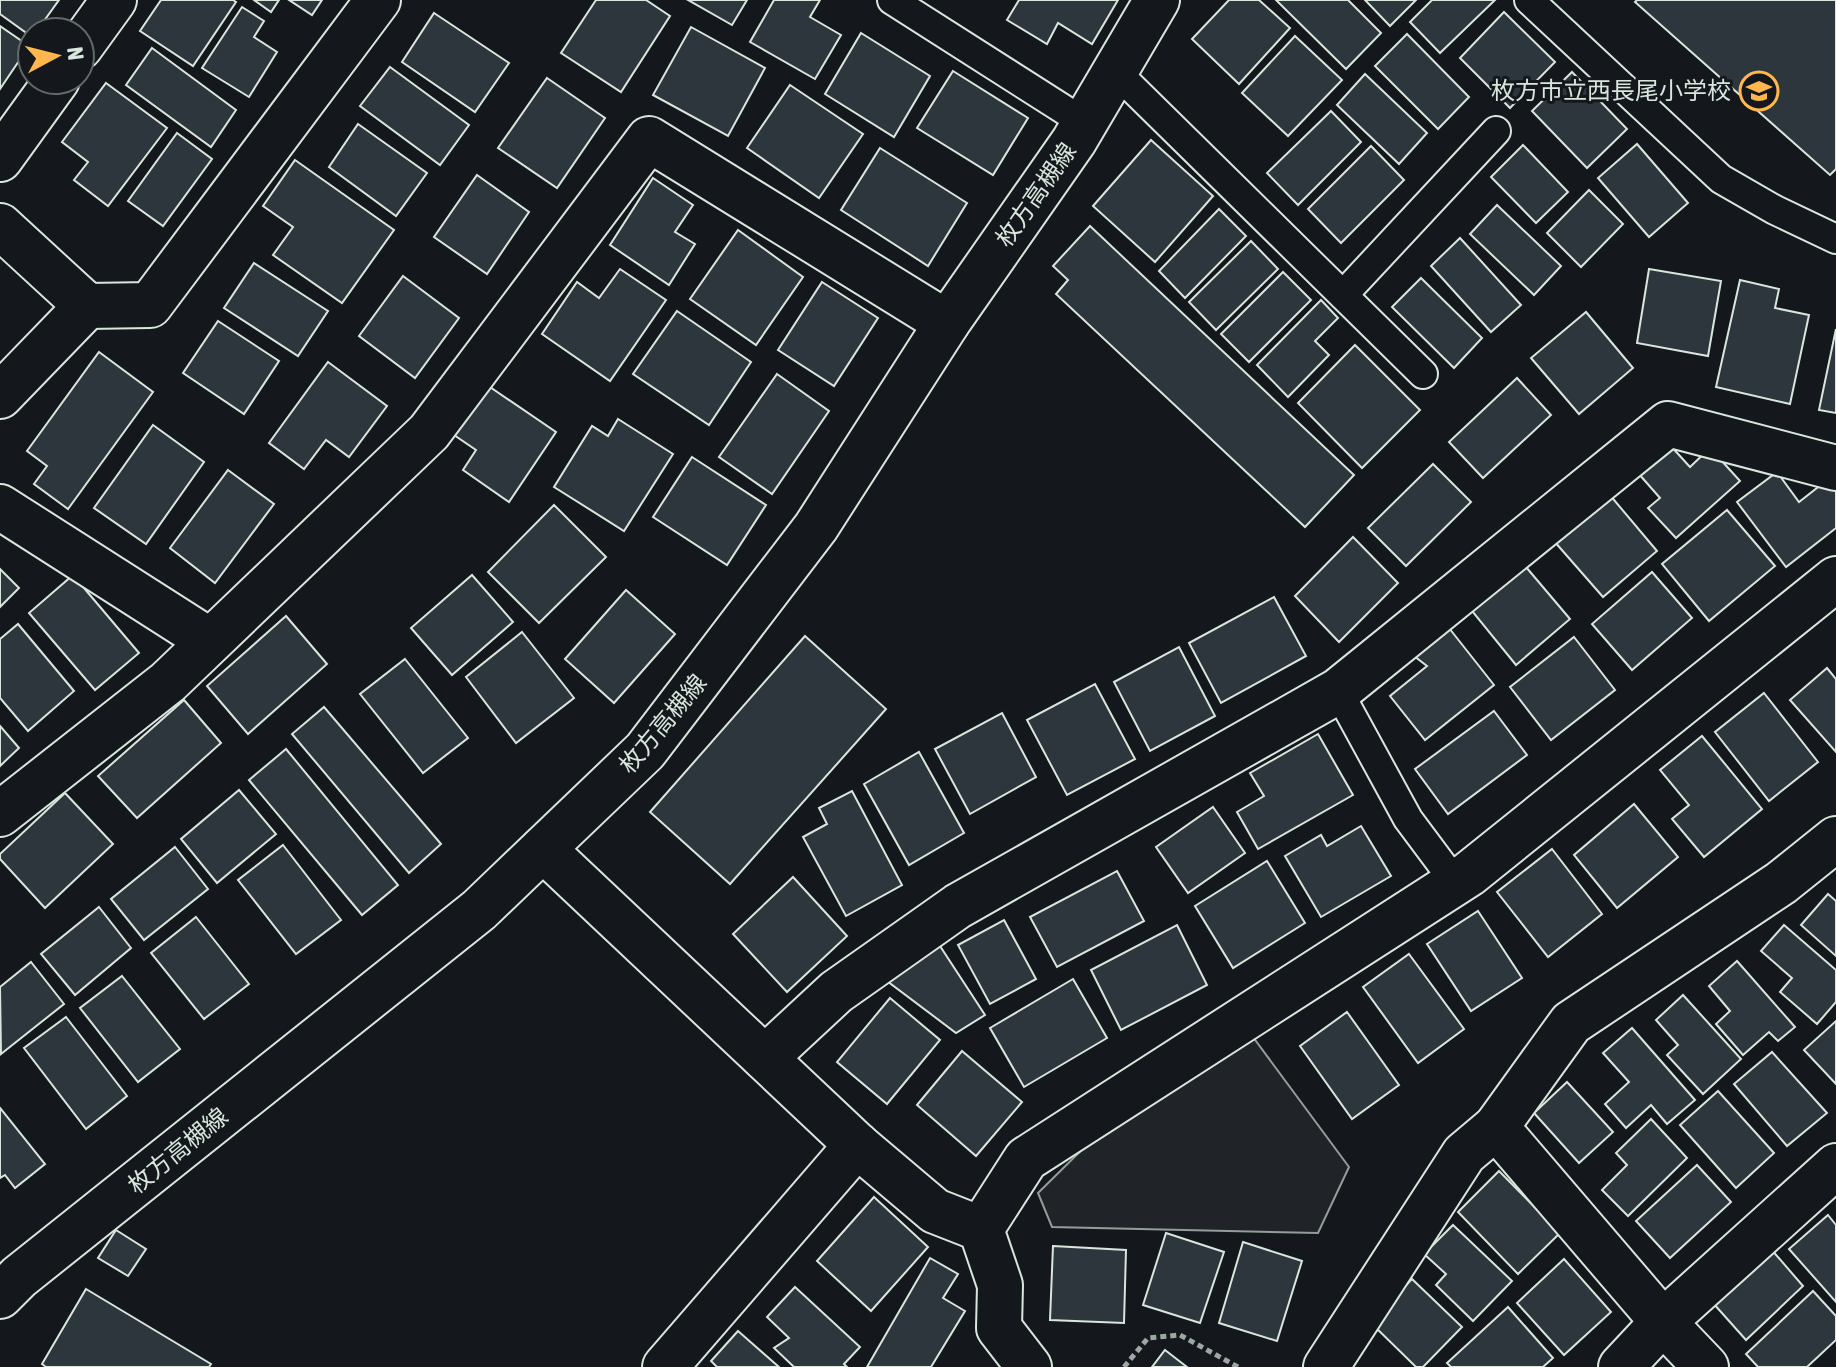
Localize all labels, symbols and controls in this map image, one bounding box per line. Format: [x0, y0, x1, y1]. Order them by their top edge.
north arrow [16, 16, 96, 96]
text: N [62, 46, 90, 62]
school or university icon: 枚方市立西長尾小学校 [1738, 70, 1780, 112]
place label: 枚方市立西長尾小学校 [1491, 77, 1731, 104]
street label: 枚方高槻線 [990, 138, 1081, 252]
street label: 枚方高槻線 [614, 669, 712, 778]
street label: 枚方高槻線 [123, 1102, 233, 1199]

